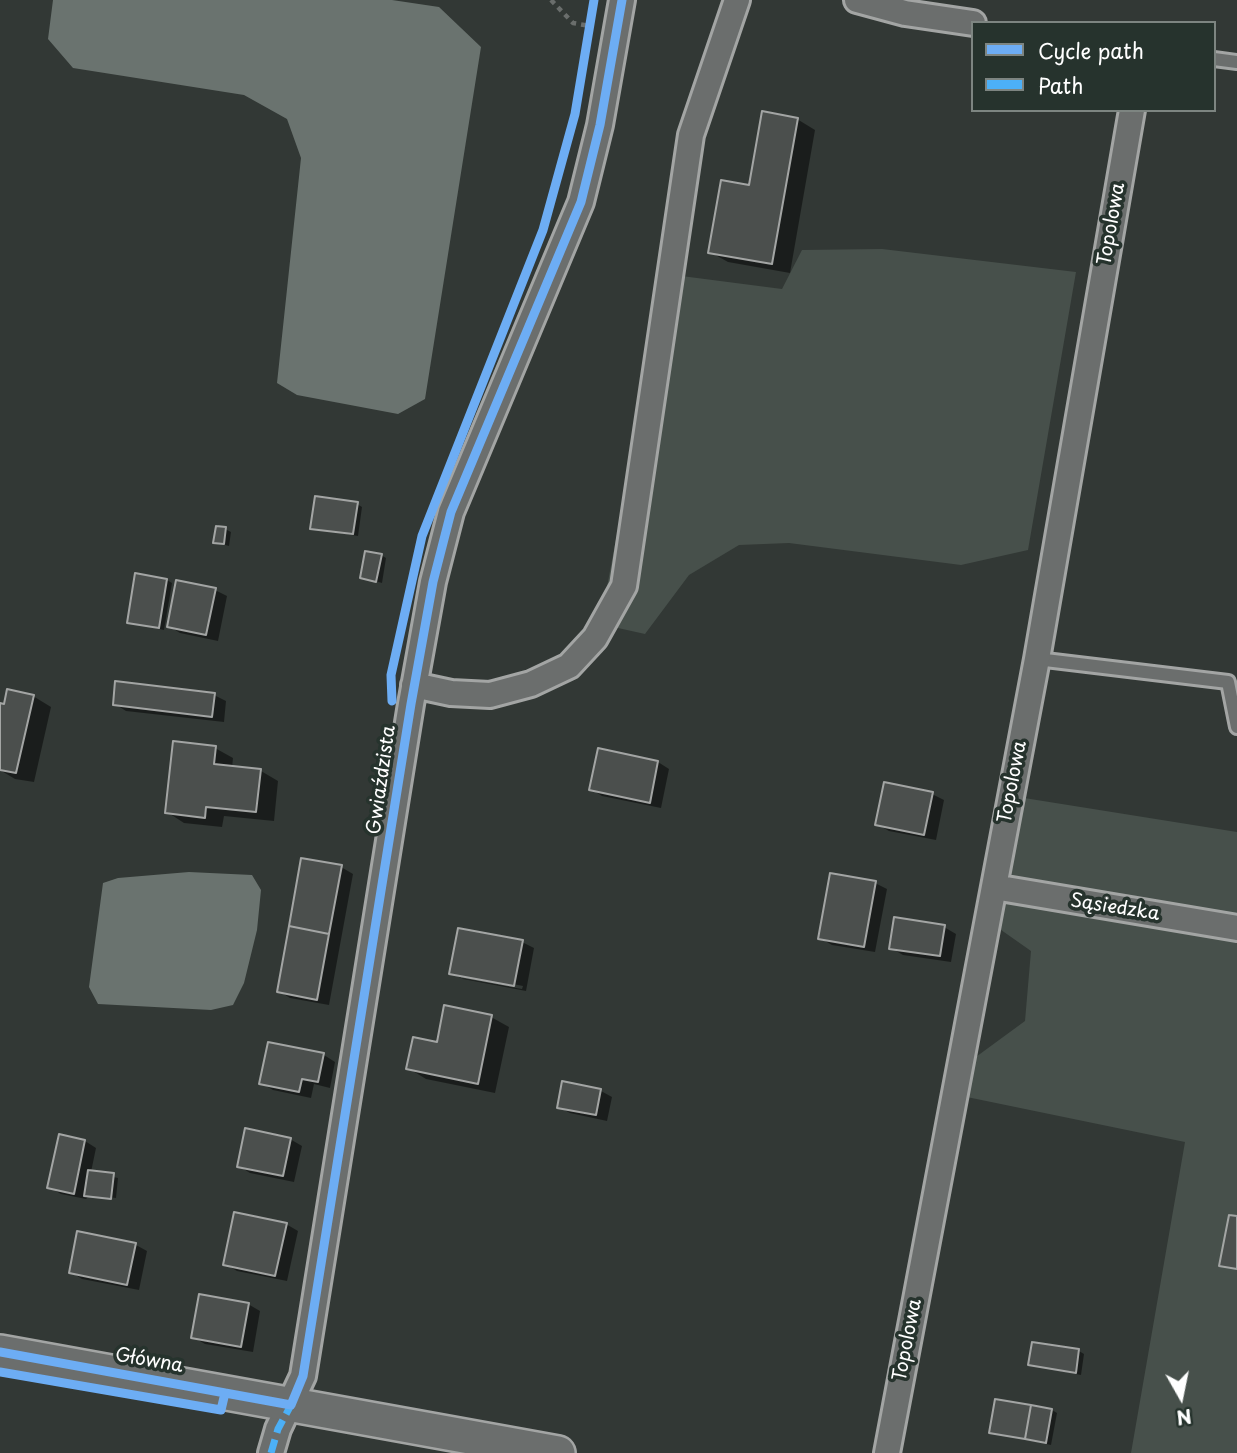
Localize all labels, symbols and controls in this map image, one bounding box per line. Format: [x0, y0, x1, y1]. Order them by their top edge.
legend [971, 21, 1216, 112]
text: Cycle path [1038, 34, 1144, 66]
text: Path [1038, 69, 1083, 101]
street label: Topolowa [1094, 181, 1130, 267]
street label: Gwiaździsta [363, 724, 401, 836]
street label: Topolowa [994, 739, 1032, 825]
street label: Sąsiedzka [1069, 890, 1161, 926]
street label: Topolowa [889, 1297, 927, 1383]
street label: Główna [113, 1344, 185, 1378]
north arrow [1146, 1362, 1216, 1432]
text: N [1175, 1403, 1194, 1433]

